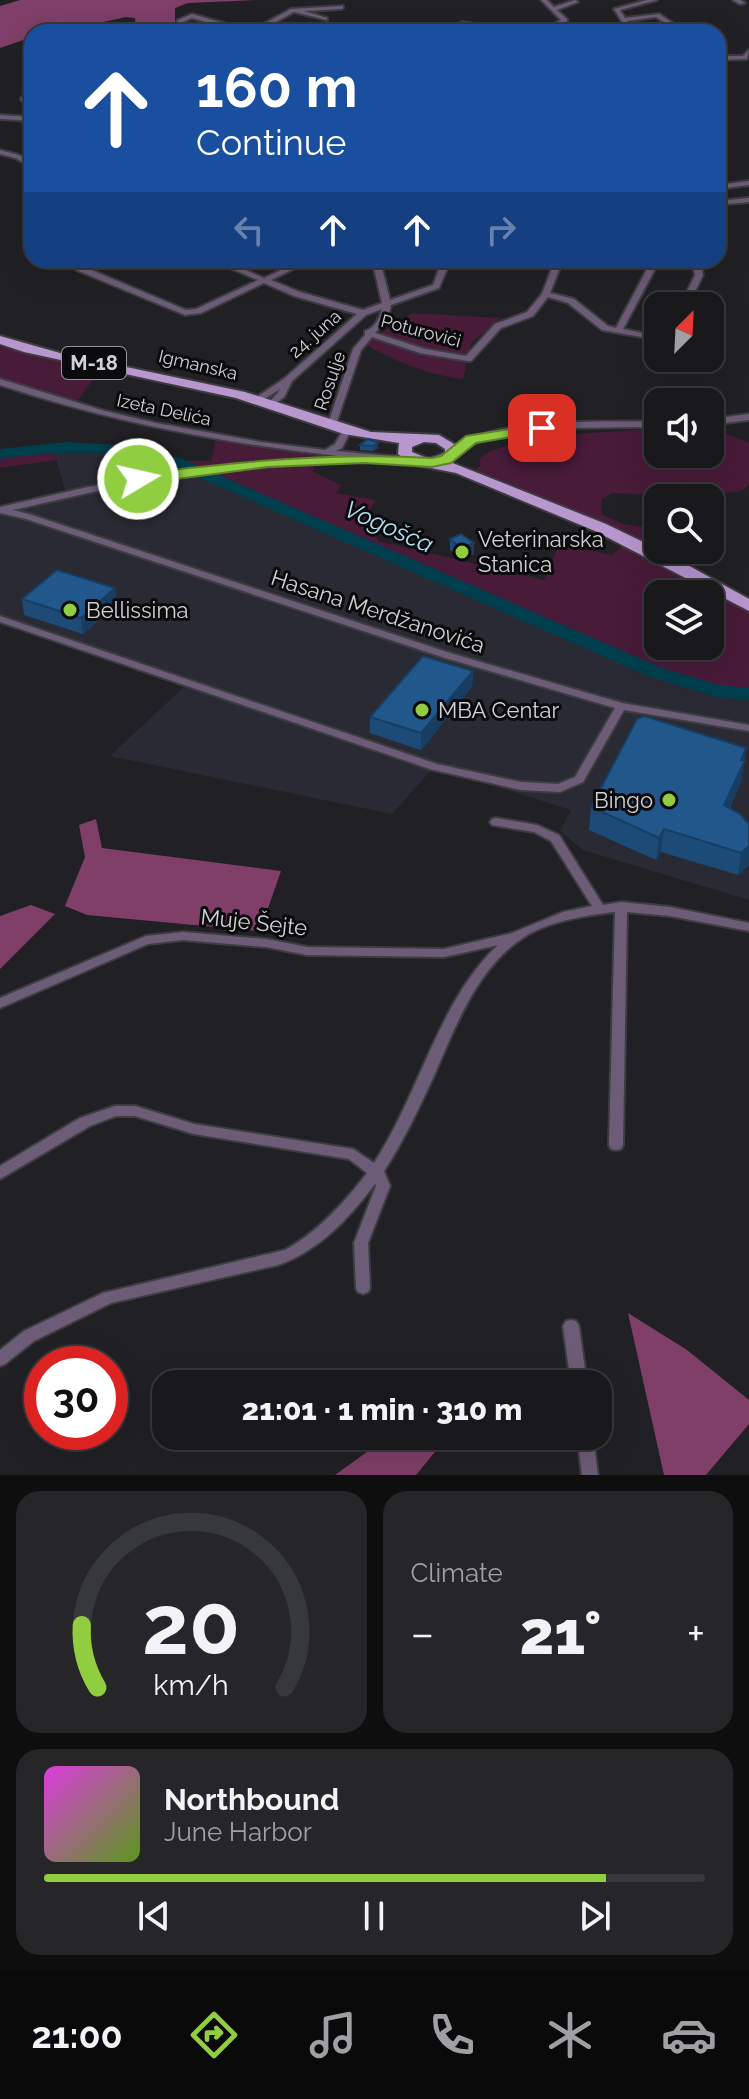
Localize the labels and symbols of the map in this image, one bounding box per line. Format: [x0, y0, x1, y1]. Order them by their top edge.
north arrow [644, 292, 724, 372]
street label: 24. juna [284, 305, 345, 362]
street label: Poturovići [379, 310, 463, 351]
street label: Igmanska [157, 345, 240, 384]
road number: M-18 [62, 347, 126, 379]
street label: Rosulje [310, 348, 350, 413]
street label: Izeta Delića [115, 389, 213, 430]
pin [508, 394, 576, 462]
position arrow [96, 437, 180, 521]
water label: Vogošća [340, 494, 438, 559]
place label: Veterinarska Stanica [478, 526, 604, 577]
marker: Veterinarska Stanica [453, 543, 471, 561]
street label: Hasana Merdžanovića [268, 564, 488, 658]
place label: Bellissima [86, 597, 189, 623]
marker: Bellissima [61, 601, 79, 619]
place label: MBA Centar [438, 697, 559, 723]
marker: MBA Centar [413, 701, 431, 719]
place label: Bingo [594, 787, 653, 813]
marker: Bingo [660, 791, 678, 809]
street label: Muje Šejte [199, 902, 309, 941]
speed limit sign: 30 [24, 1346, 128, 1450]

